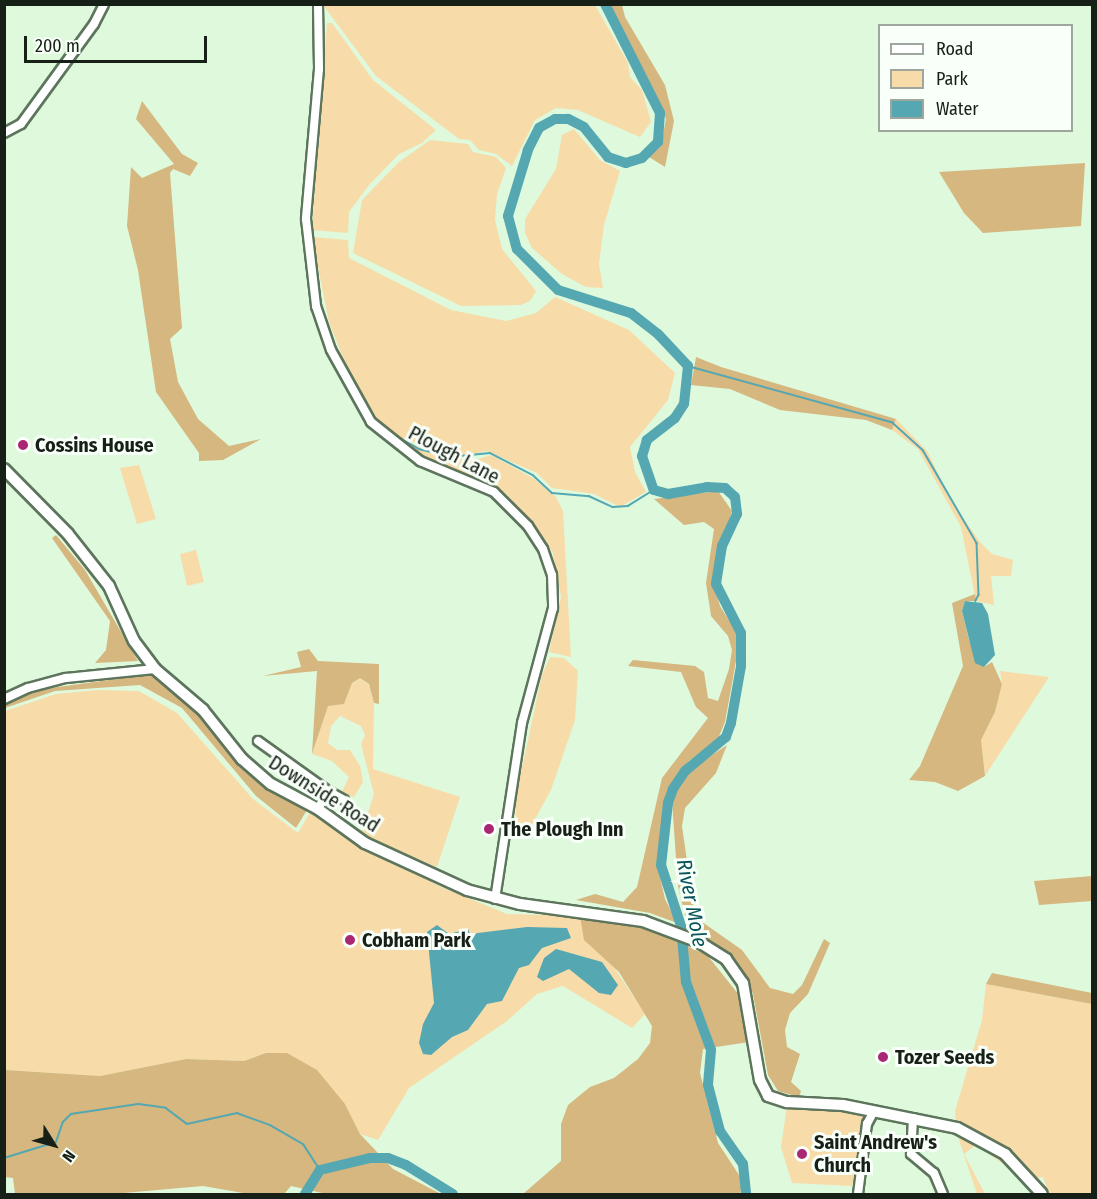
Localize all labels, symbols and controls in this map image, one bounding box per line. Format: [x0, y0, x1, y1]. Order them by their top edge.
scale bar [27, 24, 210, 62]
legend [878, 24, 1073, 132]
text: 200 m [35, 35, 80, 57]
text: Road [936, 38, 973, 60]
text: Park [936, 68, 968, 90]
text: Water [936, 98, 979, 120]
street label: Plough Lane [404, 421, 504, 489]
place label: Cossins House [35, 433, 154, 457]
marker: Cossins House [16, 438, 30, 452]
street label: Downside Road [264, 750, 384, 838]
place label: The Plough Inn [501, 817, 624, 841]
marker: The Plough Inn [482, 822, 496, 836]
water label: River Mole [671, 857, 713, 949]
place label: Cobham Park [362, 928, 471, 952]
marker: Cobham Park [343, 933, 357, 947]
place label: Tozer Seeds [895, 1045, 994, 1069]
marker: Tozer Seeds [876, 1050, 890, 1064]
north arrow [24, 1115, 84, 1175]
place label: Saint Andrew's Church [814, 1130, 937, 1177]
text: N [58, 1147, 79, 1166]
marker: Saint Andrew's Church [795, 1147, 809, 1161]

